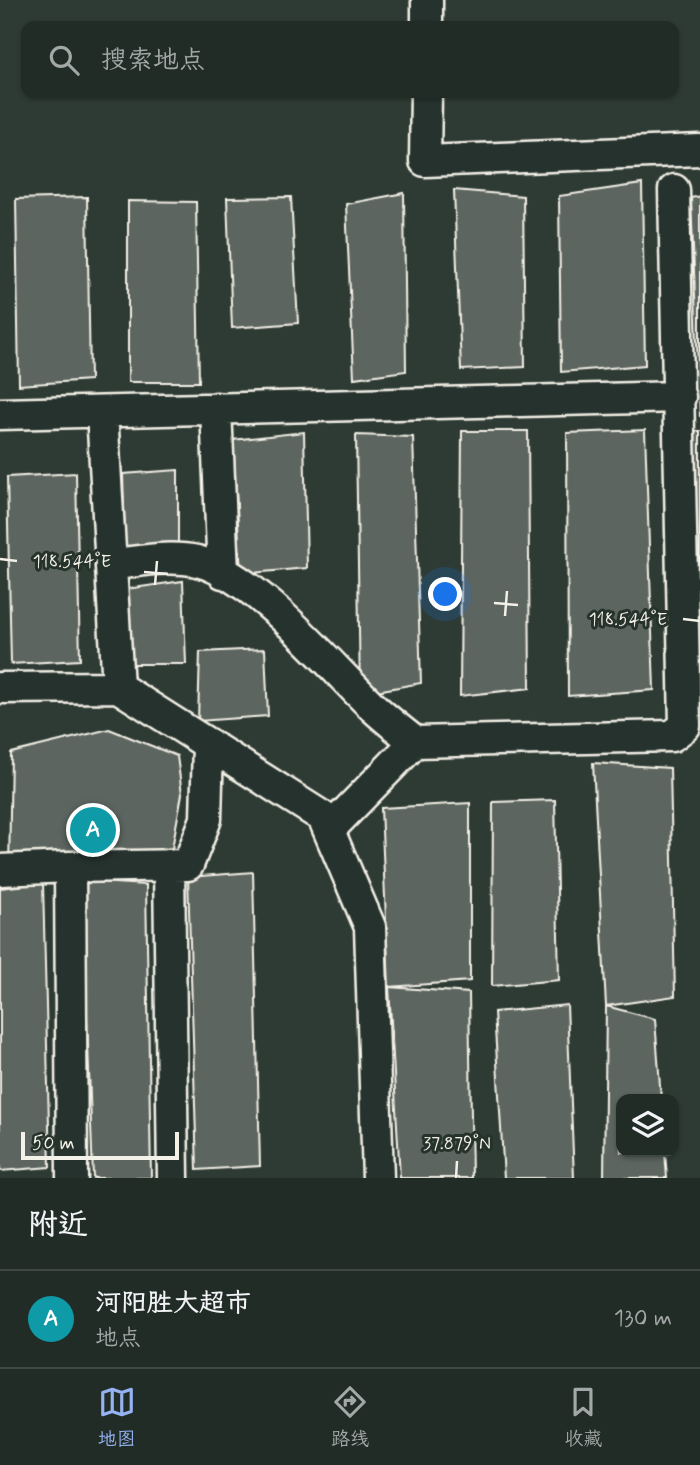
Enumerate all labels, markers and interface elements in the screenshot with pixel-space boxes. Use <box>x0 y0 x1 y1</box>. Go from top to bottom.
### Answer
search box <box>21 21 679 98</box>
icon: search <box>45 41 83 79</box>
text: 搜索地点 <box>101 44 205 78</box>
text: 118.544°E <box>33 550 111 574</box>
your location <box>428 577 462 611</box>
text: 118.544°E <box>589 608 667 632</box>
pin: A <box>70 804 116 856</box>
map controls <box>616 1094 679 1157</box>
button: layers <box>616 1094 679 1157</box>
scale bar <box>21 1129 178 1161</box>
text: 50 m <box>32 1131 75 1156</box>
text: 37.879°N <box>423 1132 491 1156</box>
text: 附近 <box>28 1206 88 1245</box>
text: 河阳胜大超市 <box>95 1287 251 1321</box>
text: A <box>43 1304 59 1334</box>
text: 130 m <box>614 1304 672 1334</box>
text: 地点 <box>95 1324 141 1354</box>
tab: 地图 <box>98 1383 136 1452</box>
tab: 路线 <box>331 1383 369 1452</box>
tab: 收藏 <box>564 1383 602 1452</box>

